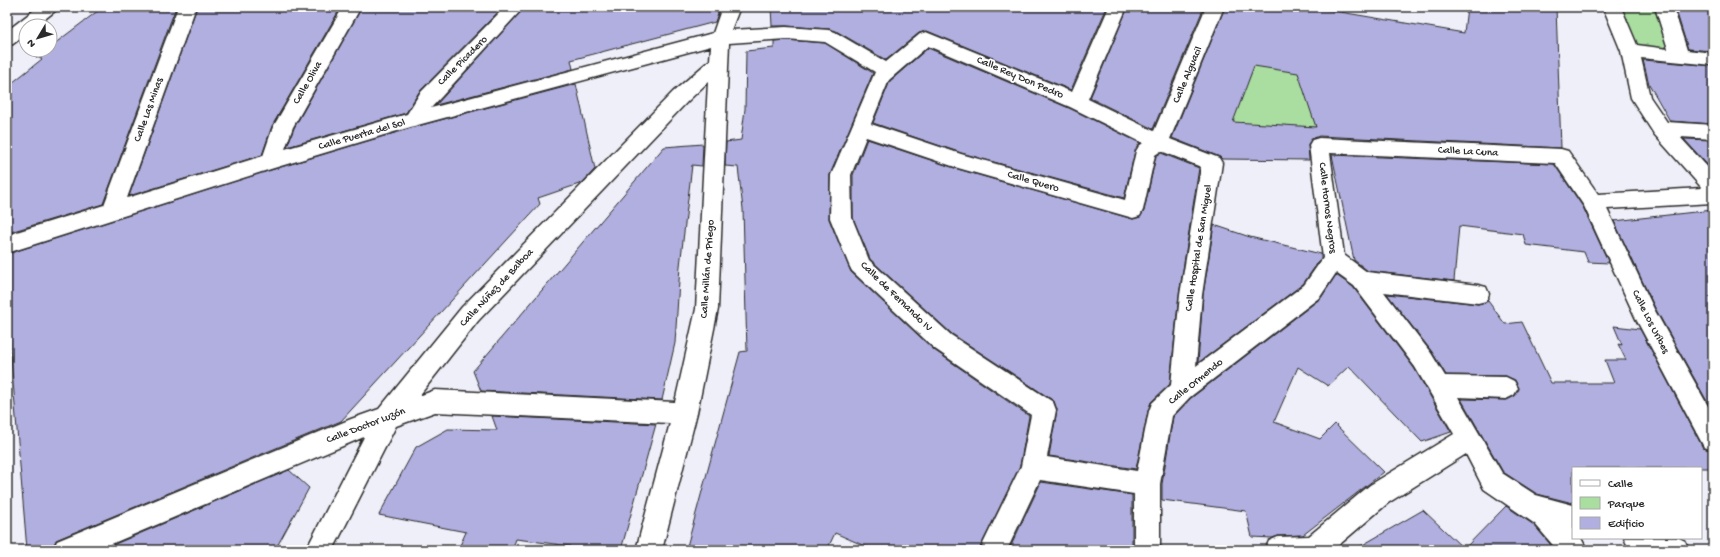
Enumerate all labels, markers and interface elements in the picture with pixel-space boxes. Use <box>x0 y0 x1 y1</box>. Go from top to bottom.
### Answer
north arrow <box>18 18 58 58</box>
street label: Calle Picadero <box>436 33 491 88</box>
text: N <box>25 36 39 49</box>
street label: Calle Alguacil <box>1171 44 1206 105</box>
street label: Calle Rey Don Pedro <box>975 54 1065 102</box>
street label: Calle Oliva <box>291 59 326 107</box>
street label: Calle Las Minas <box>132 75 166 144</box>
street label: Calle Puerta del Sol <box>317 117 407 153</box>
street label: Calle La Cuna <box>1438 144 1499 160</box>
street label: Calle Hornos Negros <box>1315 162 1339 255</box>
street label: Calle Quero <box>1006 169 1060 195</box>
street label: Calle Hospital de San Miguel <box>1183 183 1215 312</box>
street label: Calle Millán de Priego <box>699 219 717 319</box>
street label: Calle Núñez de Balboa <box>458 246 537 330</box>
street label: Calle de Fernando IV <box>858 260 934 334</box>
street label: Calle Los Uribes <box>1629 288 1672 357</box>
street label: Calle Ormendo <box>1166 356 1226 408</box>
street label: Calle Doctor Luzón <box>325 405 408 447</box>
legend <box>1572 467 1702 539</box>
text: Calle <box>1608 478 1633 492</box>
text: Parque <box>1607 498 1645 512</box>
text: Edificio <box>1608 518 1644 532</box>

